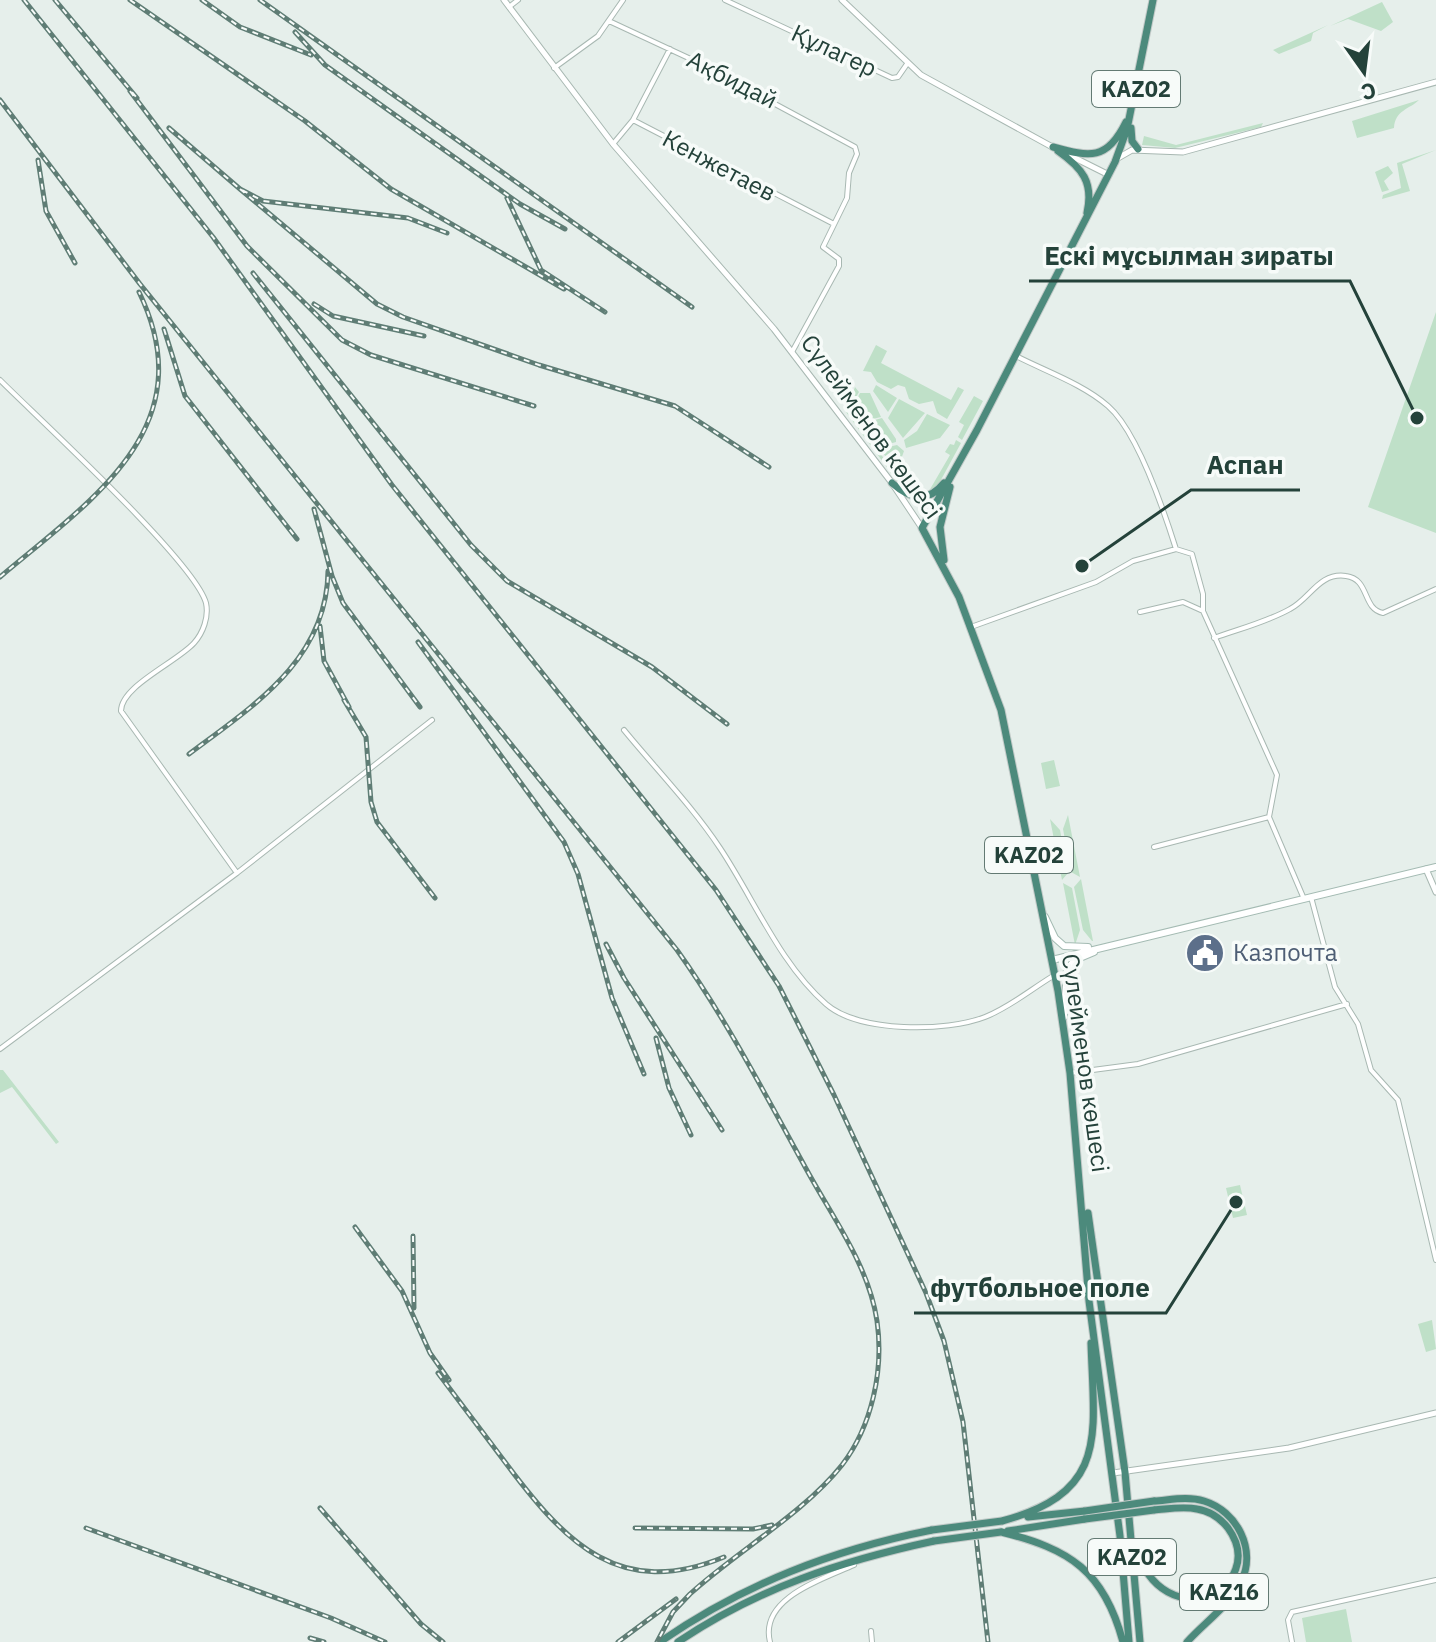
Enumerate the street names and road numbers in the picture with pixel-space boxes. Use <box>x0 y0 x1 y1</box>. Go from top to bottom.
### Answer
street label: Құлагер <box>787 16 882 84</box>
street label: Ақбидай <box>682 43 783 116</box>
road number: KАZ02 <box>1092 71 1180 107</box>
street label: Кенжетаев <box>657 122 782 208</box>
street label: Сүлейменов көшесі <box>794 328 949 525</box>
road number: KАZ02 <box>985 837 1073 873</box>
street label: Сүлейменов көшесі <box>1055 952 1117 1174</box>
road number: KАZ02 <box>1088 1539 1176 1575</box>
road number: KAZ16 <box>1180 1574 1268 1610</box>

